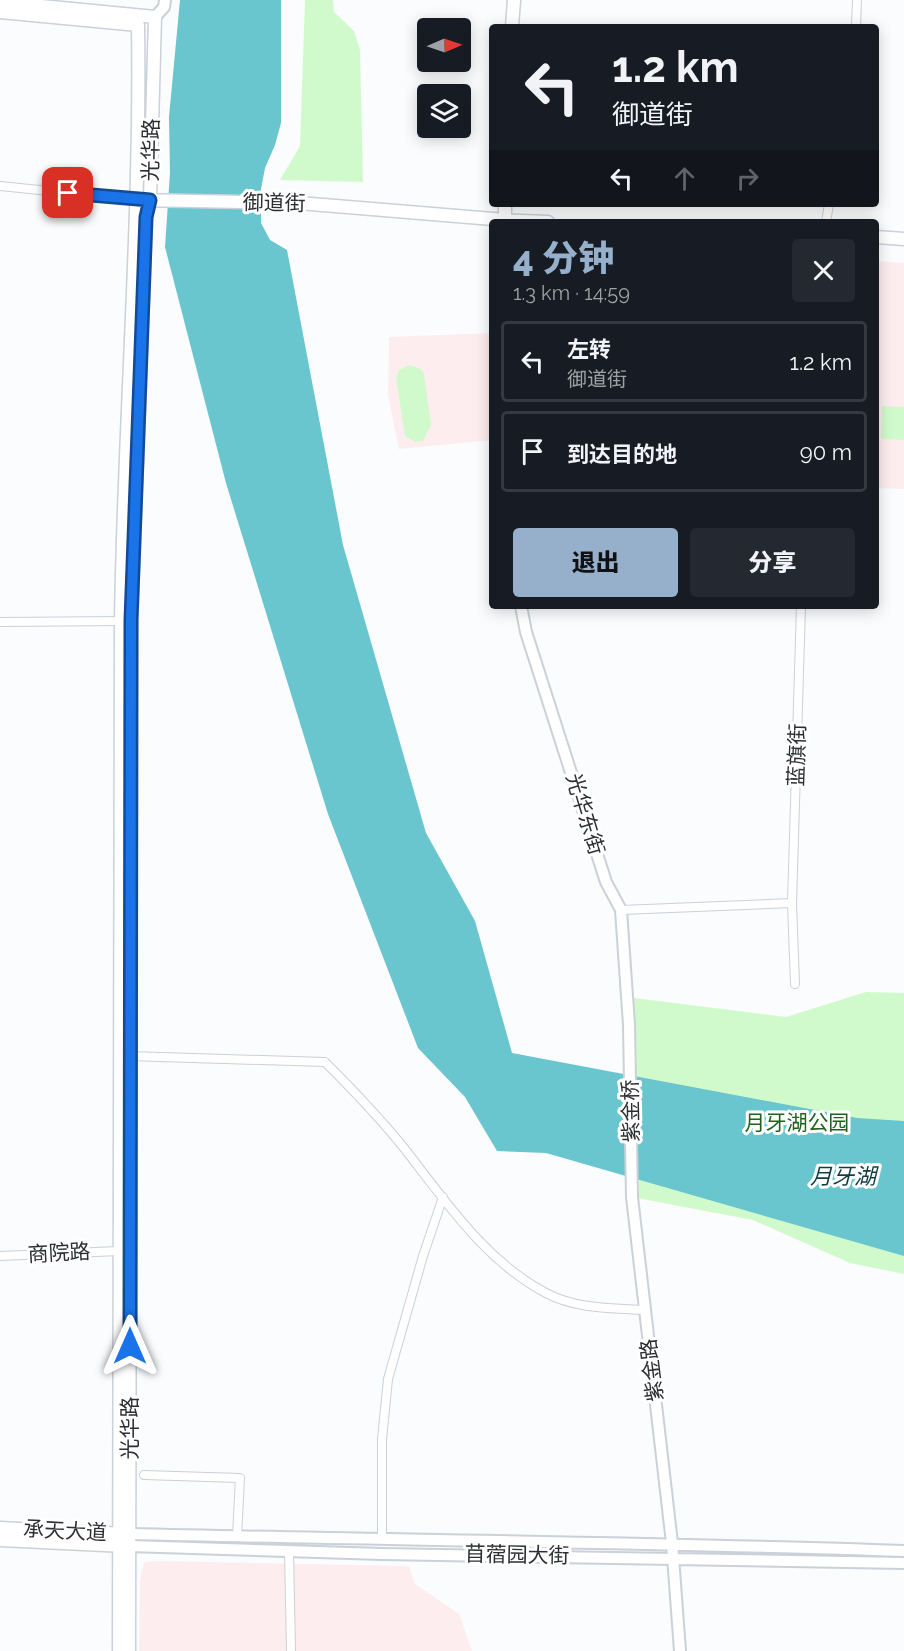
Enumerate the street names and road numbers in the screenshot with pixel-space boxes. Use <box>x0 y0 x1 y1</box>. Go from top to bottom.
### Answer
street label: 光华路 <box>137 118 164 182</box>
street label: 御道街 <box>242 189 306 216</box>
street label: 蓝旗街 <box>783 723 810 787</box>
street label: 光华东街 <box>561 770 610 858</box>
street label: 紫金桥 <box>617 1079 644 1143</box>
street label: 商院路 <box>27 1238 91 1267</box>
street label: 紫金路 <box>635 1337 668 1403</box>
street label: 光华路 <box>117 1397 142 1460</box>
street label: 承天大道 <box>22 1516 108 1545</box>
street label: 苜蓿园大街 <box>464 1541 570 1568</box>

